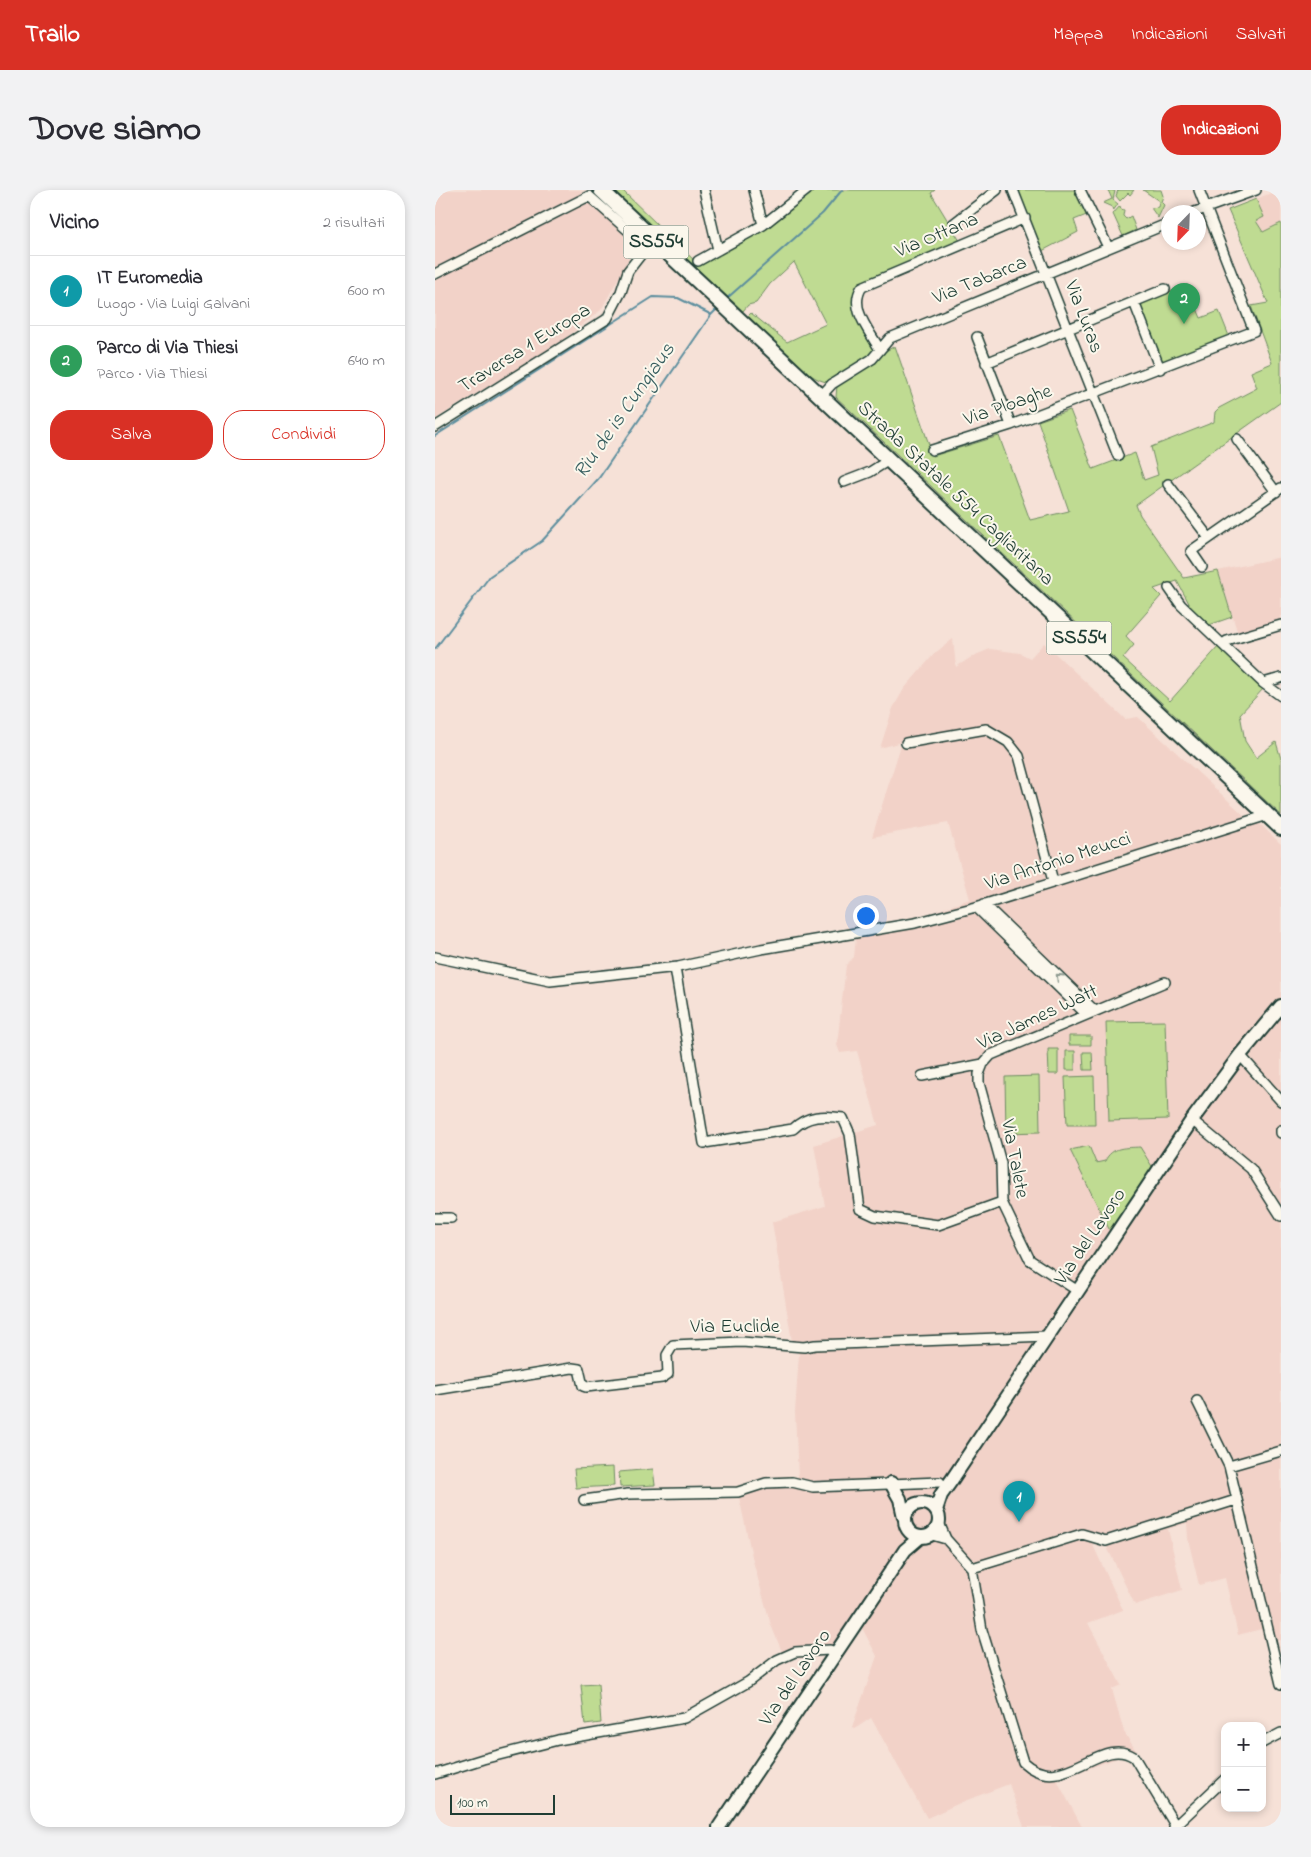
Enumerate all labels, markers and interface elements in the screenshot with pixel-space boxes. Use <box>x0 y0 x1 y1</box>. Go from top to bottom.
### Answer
text: Trailo <box>25 18 80 53</box>
text: Mappa <box>1053 22 1103 48</box>
text: Indicazioni <box>1131 22 1208 48</box>
text: Salvati <box>1236 22 1286 48</box>
text: Dove siamo <box>30 105 201 156</box>
button: Indicazioni <box>1161 105 1281 155</box>
street label: Via Ottana <box>890 205 983 267</box>
north arrow <box>1161 205 1206 250</box>
text: Vicino <box>50 208 99 238</box>
text: 2 risultati <box>323 211 385 235</box>
road number: SS554 <box>623 226 689 258</box>
street label: Via Tabarca <box>928 249 1031 313</box>
text: IT Euromedia <box>97 265 203 292</box>
street label: Via Luras <box>1056 276 1110 358</box>
text: 1 <box>63 279 69 303</box>
text: 600 m <box>348 279 385 303</box>
pin: 2 <box>1168 283 1200 324</box>
text: Luogo · Via Luigi Galvani <box>97 292 250 316</box>
street label: Traversa 1 Europa <box>453 297 597 401</box>
text: Parco di Via Thiesi <box>97 335 238 362</box>
water label: Riu de is Cungiaus <box>567 337 684 486</box>
text: 2 <box>62 349 70 373</box>
text: 640 m <box>348 349 385 373</box>
text: Parco · Via Thiesi <box>97 362 207 386</box>
street label: Via Ploaghe <box>959 377 1056 436</box>
street label: Strada Statale 554 Cagliaritana <box>849 395 1060 594</box>
button: Salva <box>50 410 213 460</box>
button: Condividi <box>223 410 385 460</box>
road number: SS554 <box>1047 622 1111 654</box>
street label: Via Antonio Meucci <box>980 825 1135 900</box>
your location <box>853 903 879 929</box>
one-way arrow <box>1056 974 1065 983</box>
street label: Via James Watt <box>972 977 1103 1059</box>
street label: Via Talete <box>992 1116 1036 1201</box>
street label: Via del Lavoro <box>1047 1183 1134 1292</box>
street label: Via Euclide <box>689 1313 780 1342</box>
pin: 1 <box>1003 1481 1035 1522</box>
street label: Via del Lavoro <box>752 1624 839 1733</box>
map controls <box>1221 1722 1266 1812</box>
button: + <box>1221 1722 1266 1767</box>
button: − <box>1221 1767 1266 1812</box>
scale bar <box>450 1792 555 1815</box>
text: 100 m <box>457 1793 488 1814</box>

